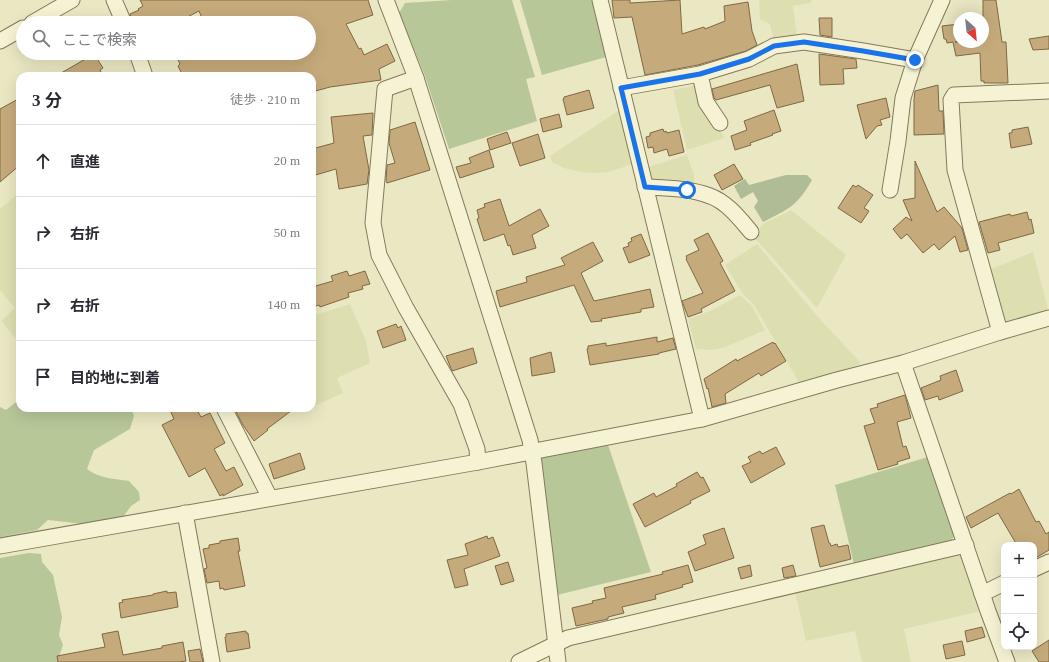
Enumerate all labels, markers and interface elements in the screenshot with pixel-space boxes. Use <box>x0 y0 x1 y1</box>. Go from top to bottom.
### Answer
north arrow <box>953 12 989 48</box>
search box <box>16 16 316 60</box>
icon: search <box>30 27 52 49</box>
text: ここで検索 <box>62 32 137 48</box>
route end <box>906 51 924 69</box>
text: 3 分 <box>32 91 62 110</box>
text: 徒歩 · 210 m <box>230 92 300 107</box>
icon: ahead <box>32 150 54 172</box>
text: 20 m <box>274 153 300 168</box>
text: 直進 <box>70 154 100 170</box>
route start <box>678 181 696 199</box>
icon: right <box>32 222 54 244</box>
text: 50 m <box>274 225 300 240</box>
text: 右折 <box>70 226 100 242</box>
icon: right <box>32 294 54 316</box>
text: 140 m <box>267 297 300 312</box>
text: 右折 <box>70 298 100 314</box>
icon: arrive <box>32 366 54 388</box>
text: 目的地に到着 <box>70 370 160 386</box>
map controls <box>1001 542 1037 650</box>
button: + <box>1001 542 1037 578</box>
button: − <box>1001 578 1037 614</box>
button: locate <box>1001 614 1037 650</box>

